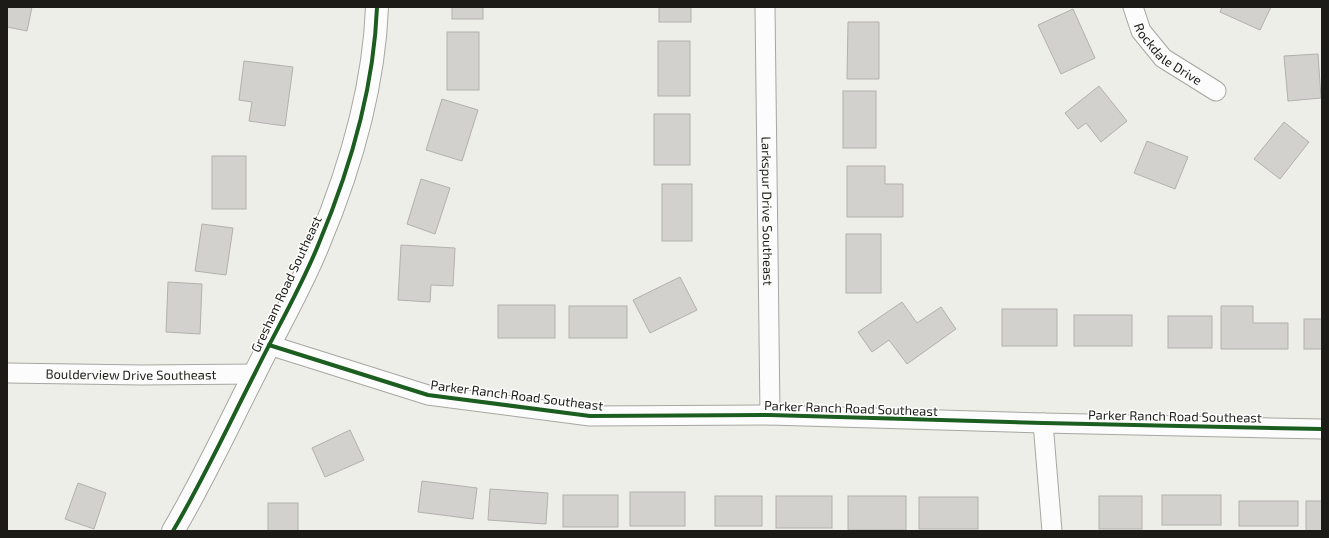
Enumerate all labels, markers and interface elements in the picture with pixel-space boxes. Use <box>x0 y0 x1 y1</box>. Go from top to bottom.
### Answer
street label: Rockdale Drive <box>1131 21 1205 88</box>
street label: Larkspur Drive Southeast <box>759 136 776 286</box>
street label: Gresham Road Southeast <box>247 213 325 355</box>
street label: Boulderview Drive Southeast <box>45 366 217 383</box>
street label: Parker Ranch Road Southeast <box>430 376 604 414</box>
street label: Parker Ranch Road Southeast <box>764 397 938 419</box>
street label: Parker Ranch Road Southeast <box>1088 406 1262 426</box>

